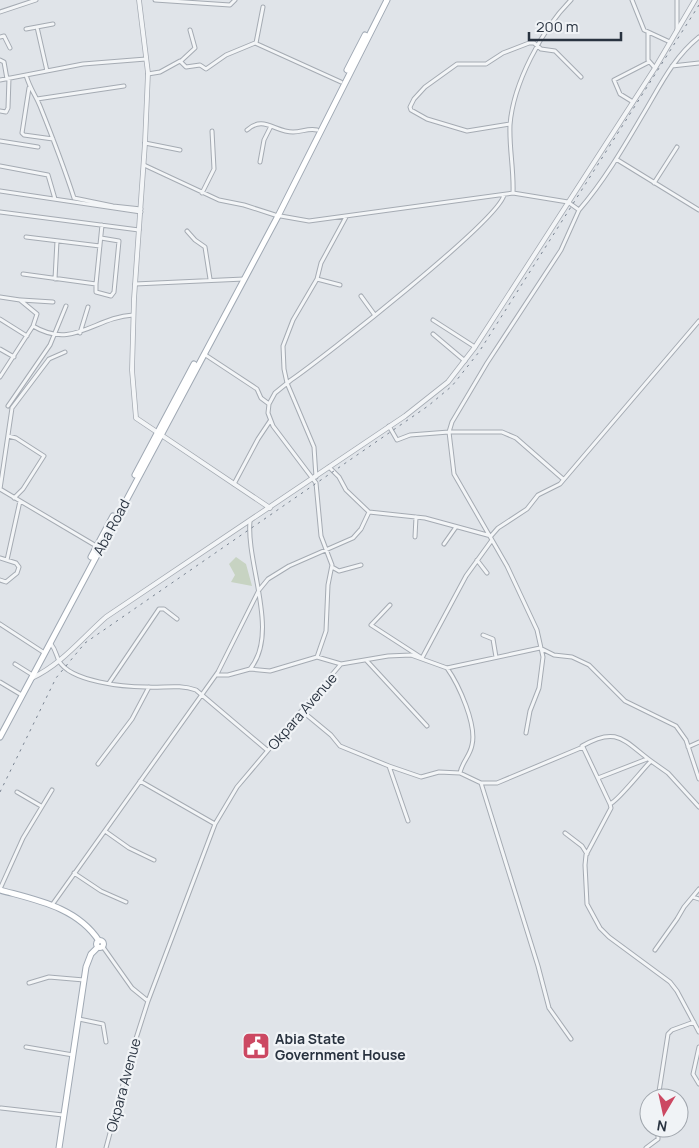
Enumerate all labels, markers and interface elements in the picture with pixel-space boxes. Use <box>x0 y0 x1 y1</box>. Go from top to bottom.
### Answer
scale bar <box>529 10 622 42</box>
text: 200 m <box>536 16 579 37</box>
street label: Aba Road <box>88 496 134 558</box>
street label: Okpara Avenue <box>263 668 341 754</box>
place label: Abia State Government House <box>275 1029 406 1064</box>
public building icon: Abia State Government House <box>241 1031 271 1061</box>
street label: Okpara Avenue <box>101 1036 145 1134</box>
north arrow <box>639 1088 689 1138</box>
text: N <box>655 1116 668 1137</box>

